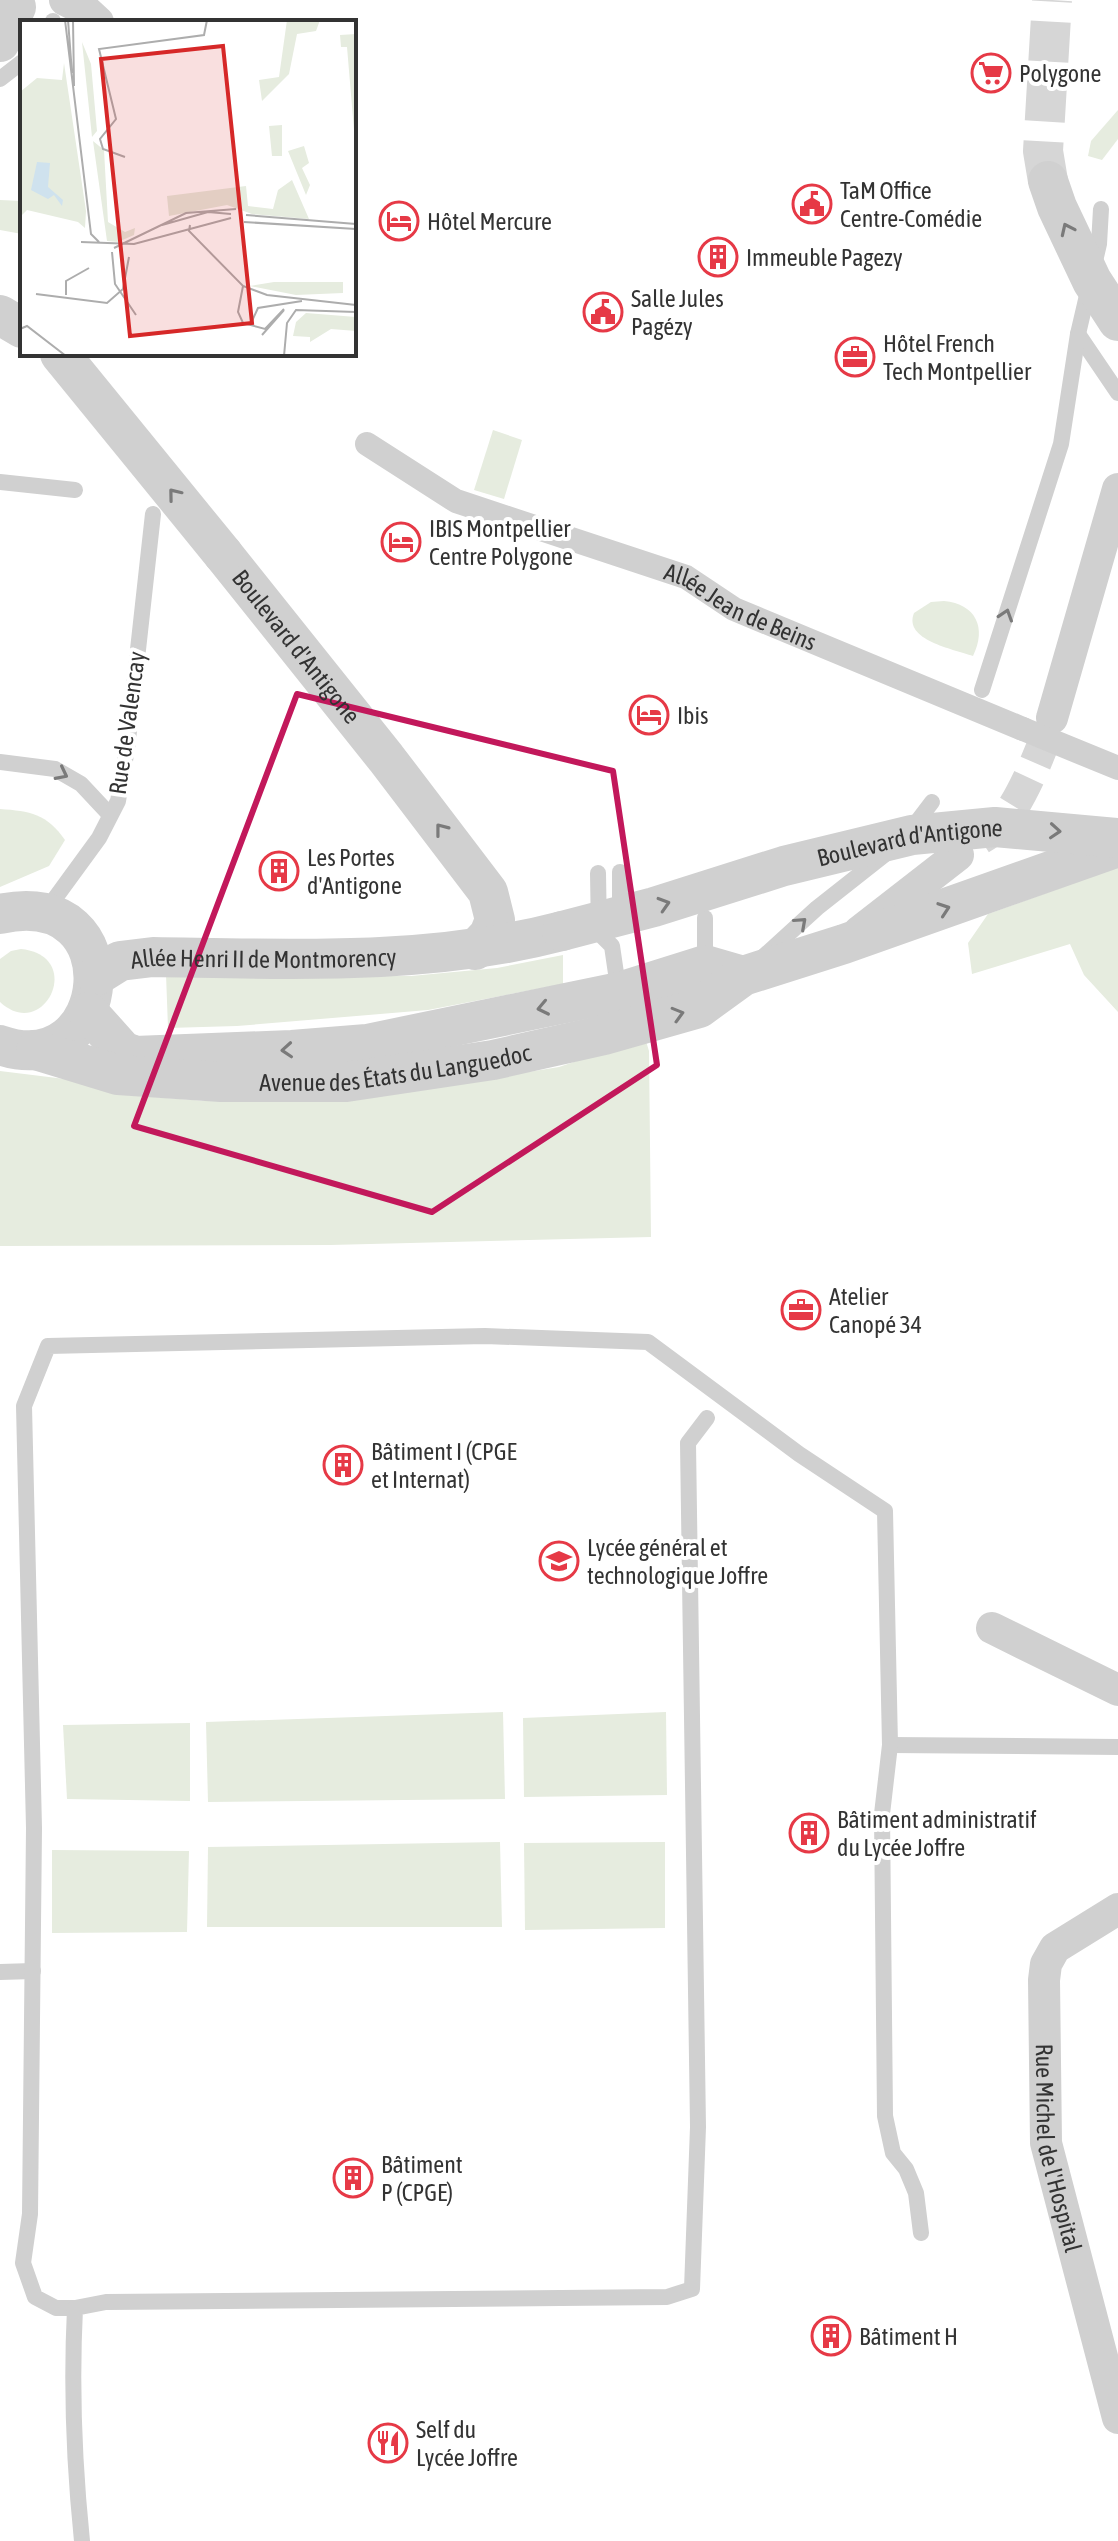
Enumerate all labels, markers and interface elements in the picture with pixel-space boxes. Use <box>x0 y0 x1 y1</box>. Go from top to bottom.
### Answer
inset map <box>20 20 356 356</box>
supermarket icon: Polygone <box>970 52 1012 94</box>
place label: Polygone <box>1019 60 1101 87</box>
place label: TaM Office Centre-Comédie <box>840 177 982 232</box>
public building icon: TaM Office Centre-Comédie <box>791 183 833 225</box>
hotel icon: Hôtel Mercure <box>378 200 420 242</box>
place label: Hôtel Mercure <box>427 208 552 235</box>
one-way arrow <box>1061 222 1077 237</box>
building icon: Immeuble Pagezy <box>697 236 739 278</box>
place label: Immeuble Pagezy <box>746 244 903 271</box>
place label: Salle Jules Pagézy <box>631 285 724 340</box>
public building icon: Salle Jules Pagézy <box>582 291 624 333</box>
place label: Hôtel French Tech Montpellier <box>883 330 1032 385</box>
office icon: Hôtel French Tech Montpellier <box>834 336 876 378</box>
one-way arrow <box>169 489 184 503</box>
place label: IBIS Montpellier Centre Polygone <box>429 515 573 570</box>
hotel icon: IBIS Montpellier Centre Polygone <box>380 521 422 563</box>
street label: Allée Jean de Beins <box>661 557 821 655</box>
street label: Boulevard d'Antigone <box>227 564 366 728</box>
one-way arrow <box>997 609 1013 623</box>
street label: Rue de Valencay <box>104 650 150 796</box>
hotel icon: Ibis <box>628 694 670 736</box>
place label: Ibis <box>677 702 709 729</box>
one-way arrow <box>54 764 68 780</box>
street label: Boulevard d'Antigone <box>814 813 1004 871</box>
one-way arrow <box>1048 822 1061 839</box>
one-way arrow <box>437 823 451 838</box>
place label: Les Portes d'Antigone <box>307 844 402 899</box>
building icon: Les Portes d'Antigone <box>258 850 300 892</box>
one-way arrow <box>657 897 671 913</box>
one-way arrow <box>936 903 950 919</box>
one-way arrow <box>791 919 806 933</box>
street label: Allée Henri II de Montmorency <box>129 943 397 973</box>
one-way arrow <box>536 998 549 1015</box>
one-way arrow <box>670 1007 684 1023</box>
street label: Avenue des États du Languedoc <box>259 1038 533 1096</box>
one-way arrow <box>280 1041 293 1058</box>
place label: Atelier Canopé 34 <box>829 1283 922 1338</box>
office icon: Atelier Canopé 34 <box>780 1289 822 1331</box>
place label: Bâtiment I (CPGE et Internat) <box>371 1438 517 1493</box>
building icon: Bâtiment I (CPGE et Internat) <box>322 1444 364 1486</box>
place label: Lycée général et technologique Joffre <box>587 1534 768 1589</box>
school or university icon: Lycée général et technologique Joffre <box>538 1540 580 1582</box>
place label: Bâtiment administratif du Lycée Joffre <box>837 1806 1037 1861</box>
building icon: Bâtiment administratif du Lycée Joffre <box>788 1812 830 1854</box>
street label: Rue Michel de l'Hospital <box>1031 2043 1088 2256</box>
place label: Bâtiment P (CPGE) <box>381 2151 463 2206</box>
building icon: Bâtiment P (CPGE) <box>332 2157 374 2199</box>
building icon: Bâtiment H <box>810 2315 852 2357</box>
place label: Bâtiment H <box>859 2323 958 2350</box>
place label: Self du Lycée Joffre <box>416 2416 518 2471</box>
restaurant icon: Self du Lycée Joffre <box>367 2422 409 2464</box>

